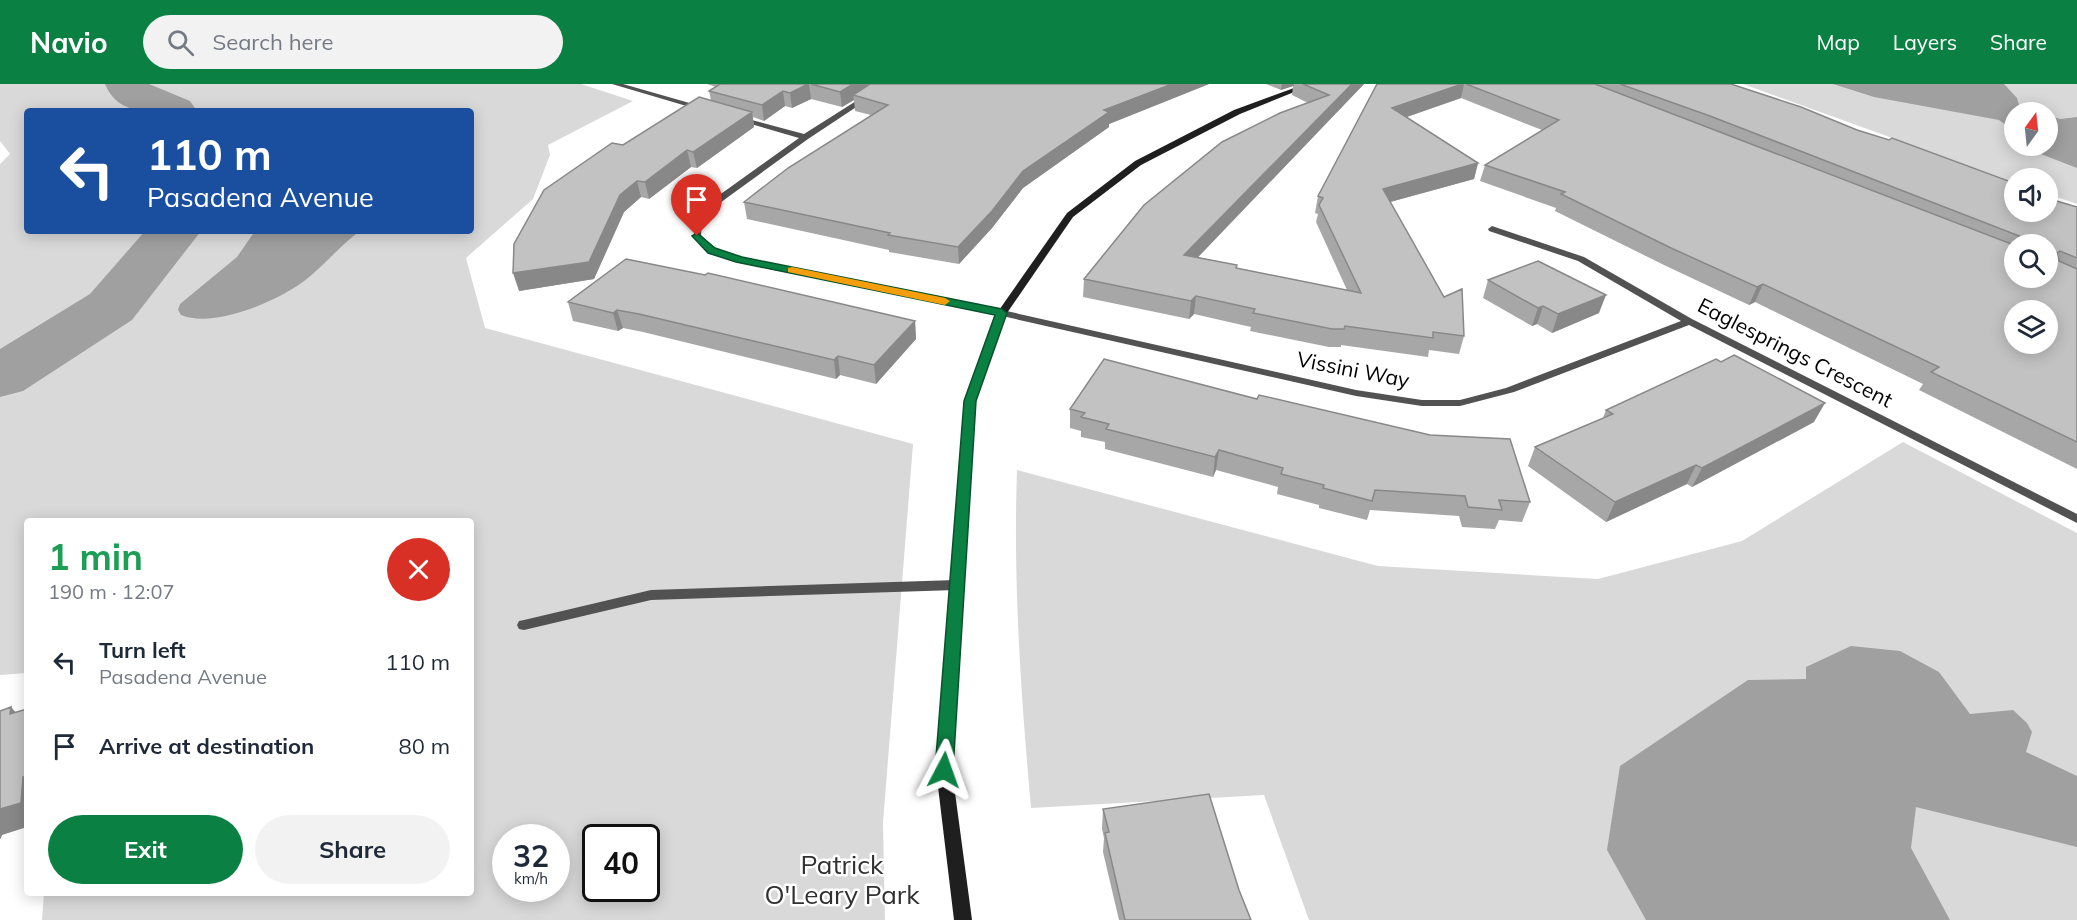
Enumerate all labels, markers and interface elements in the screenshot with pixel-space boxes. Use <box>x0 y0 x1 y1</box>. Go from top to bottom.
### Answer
search box <box>143 15 563 69</box>
text: Navio <box>30 25 107 60</box>
icon: search <box>164 26 197 59</box>
text: Search here <box>212 28 333 56</box>
text: Map <box>1817 29 1860 55</box>
text: Layers <box>1893 29 1957 55</box>
text: Share <box>1990 29 2047 55</box>
north arrow <box>2004 102 2058 156</box>
map controls <box>2004 102 2058 354</box>
text: 110 m <box>147 128 272 181</box>
icon: left <box>48 132 126 210</box>
button: sound <box>2004 168 2058 222</box>
pin <box>671 174 722 236</box>
text: Pasadena Avenue <box>147 180 374 214</box>
icon: arrive <box>680 183 713 216</box>
button: search <box>2004 234 2058 288</box>
street label: Eaglesprings Crescent <box>1694 292 1897 413</box>
button: layers <box>2004 300 2058 354</box>
street label: Vissini Way <box>1295 345 1412 393</box>
text: 1 min <box>48 534 143 579</box>
button: close <box>387 538 450 601</box>
text: 190 m · 12:07 <box>48 579 174 604</box>
text: Turn left <box>99 636 186 664</box>
icon: left <box>48 646 81 679</box>
text: 110 m <box>385 648 450 676</box>
text: Pasadena Avenue <box>99 664 267 689</box>
icon: arrive <box>48 730 81 763</box>
text: Arrive at destination <box>99 732 314 760</box>
text: 80 m <box>399 732 450 760</box>
position arrow <box>912 738 976 802</box>
button: Exit <box>48 815 243 884</box>
button: Share <box>255 815 450 884</box>
speed limit sign: 40 <box>582 824 660 902</box>
text: 32 <box>513 837 549 875</box>
park label: Patrick O'Leary Park <box>764 848 920 911</box>
text: km/h <box>514 869 548 888</box>

